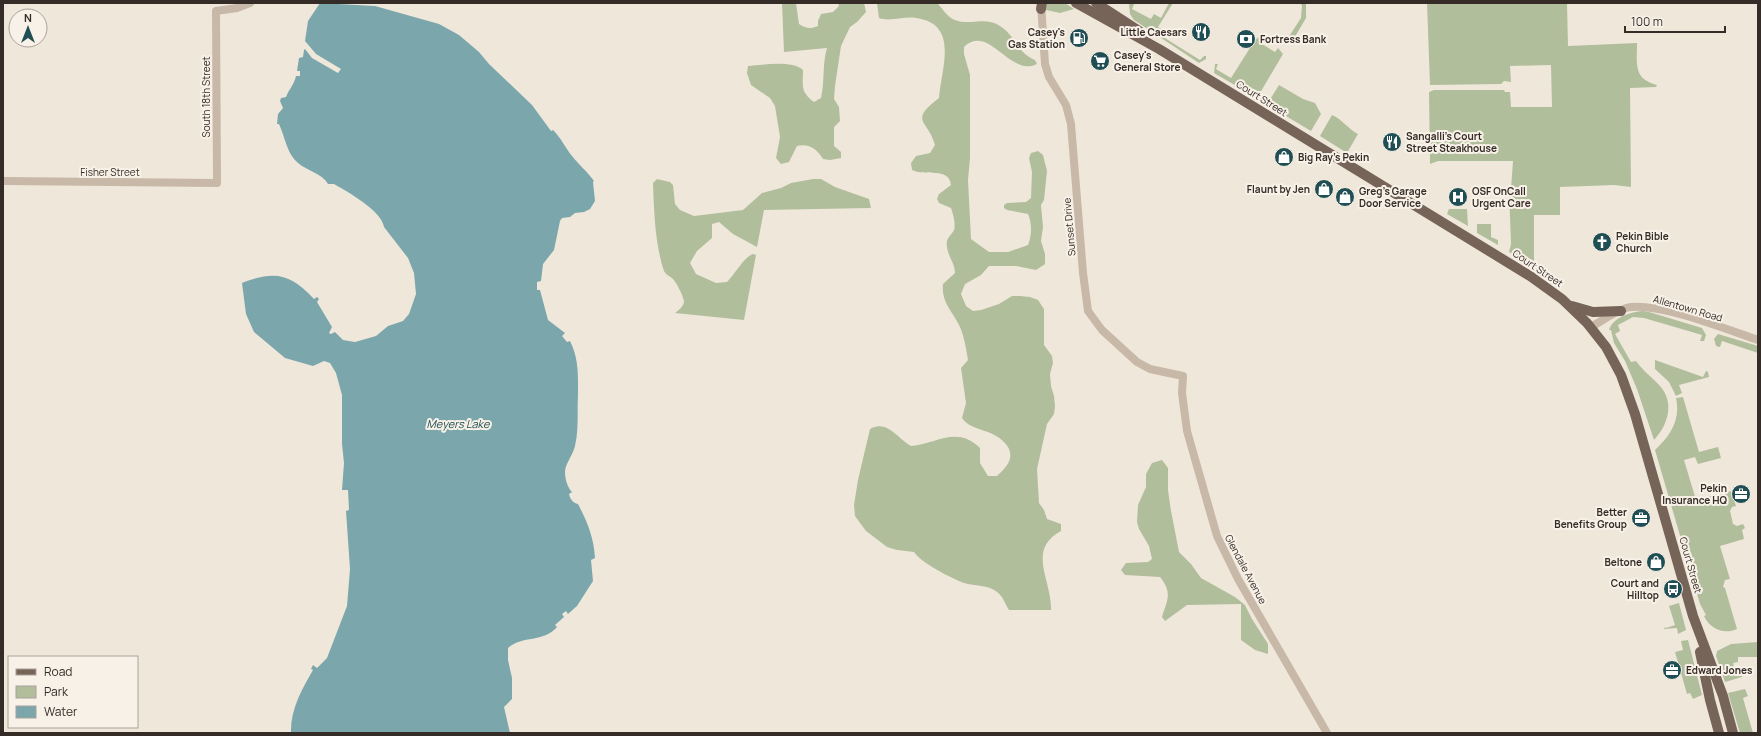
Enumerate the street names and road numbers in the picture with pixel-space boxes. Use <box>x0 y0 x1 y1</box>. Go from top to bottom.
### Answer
street label: South 18th Street <box>199 57 213 138</box>
street label: Court Street <box>1234 77 1290 119</box>
street label: Fisher Street <box>80 165 140 179</box>
street label: Sunset Drive <box>1059 197 1079 257</box>
street label: Court Street <box>1510 246 1566 290</box>
street label: Allentown Road <box>1652 291 1724 325</box>
street label: Glendale Avenue <box>1222 532 1270 606</box>
street label: Court Street <box>1676 535 1706 595</box>

